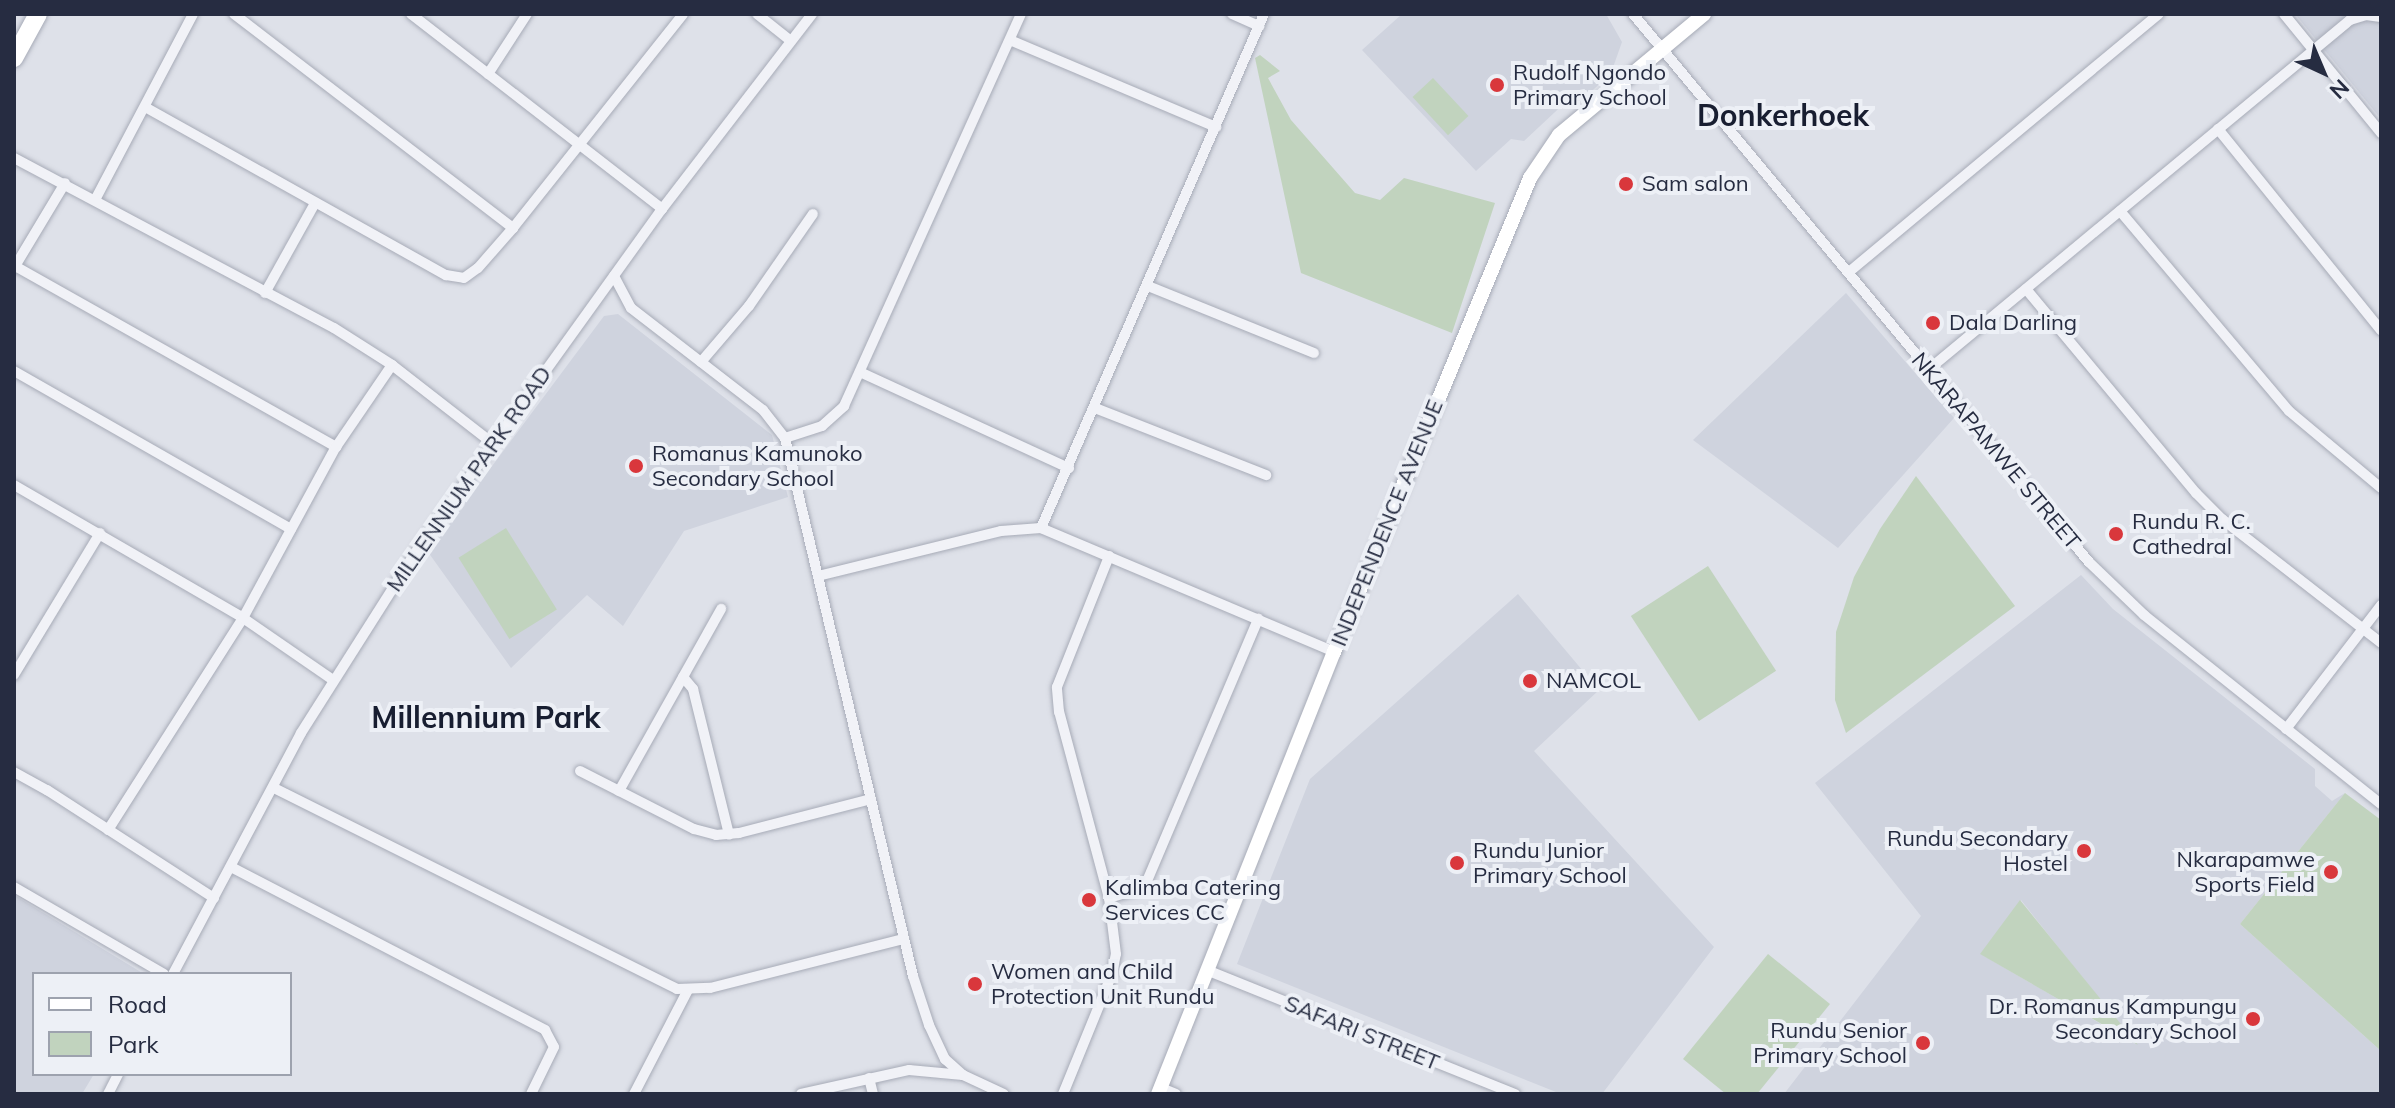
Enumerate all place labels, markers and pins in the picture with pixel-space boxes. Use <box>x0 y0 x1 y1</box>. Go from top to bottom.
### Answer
place label: Rudolf Ngondo Primary School <box>1513 59 1667 110</box>
marker: Rudolf Ngondo Primary School <box>1488 76 1506 94</box>
place label: Sam salon <box>1642 171 1749 197</box>
marker: Sam salon <box>1617 175 1635 193</box>
place label: Dala Darling <box>1949 310 2077 336</box>
marker: Dala Darling <box>1924 314 1942 332</box>
place label: Romanus Kamunoko Secondary School <box>652 440 863 492</box>
marker: Romanus Kamunoko Secondary School <box>627 457 645 475</box>
place label: Rundu R. C. Cathedral <box>2132 508 2251 560</box>
marker: Rundu R. C. Cathedral <box>2107 525 2125 543</box>
place label: NAMCOL <box>1546 668 1641 694</box>
marker: NAMCOL <box>1521 672 1539 690</box>
place label: Rundu Secondary Hostel <box>1887 825 2068 876</box>
place label: Rundu Junior Primary School <box>1473 837 1627 888</box>
marker: Rundu Secondary Hostel <box>2075 842 2093 860</box>
place label: Nkarapamwe Sports Field <box>2177 846 2315 898</box>
marker: Rundu Junior Primary School <box>1448 854 1466 872</box>
marker: Nkarapamwe Sports Field <box>2322 863 2340 881</box>
place label: Kalimba Catering Services CC <box>1105 874 1281 926</box>
marker: Kalimba Catering Services CC <box>1080 891 1098 909</box>
place label: Women and Child Protection Unit Rundu <box>991 958 1214 1010</box>
marker: Women and Child Protection Unit Rundu <box>966 975 984 993</box>
place label: Dr. Romanus Kampungu Secondary School <box>1989 993 2237 1044</box>
marker: Dr. Romanus Kampungu Secondary School <box>2244 1010 2262 1028</box>
place label: Rundu Senior Primary School <box>1753 1017 1907 1068</box>
marker: Rundu Senior Primary School <box>1914 1034 1932 1052</box>

